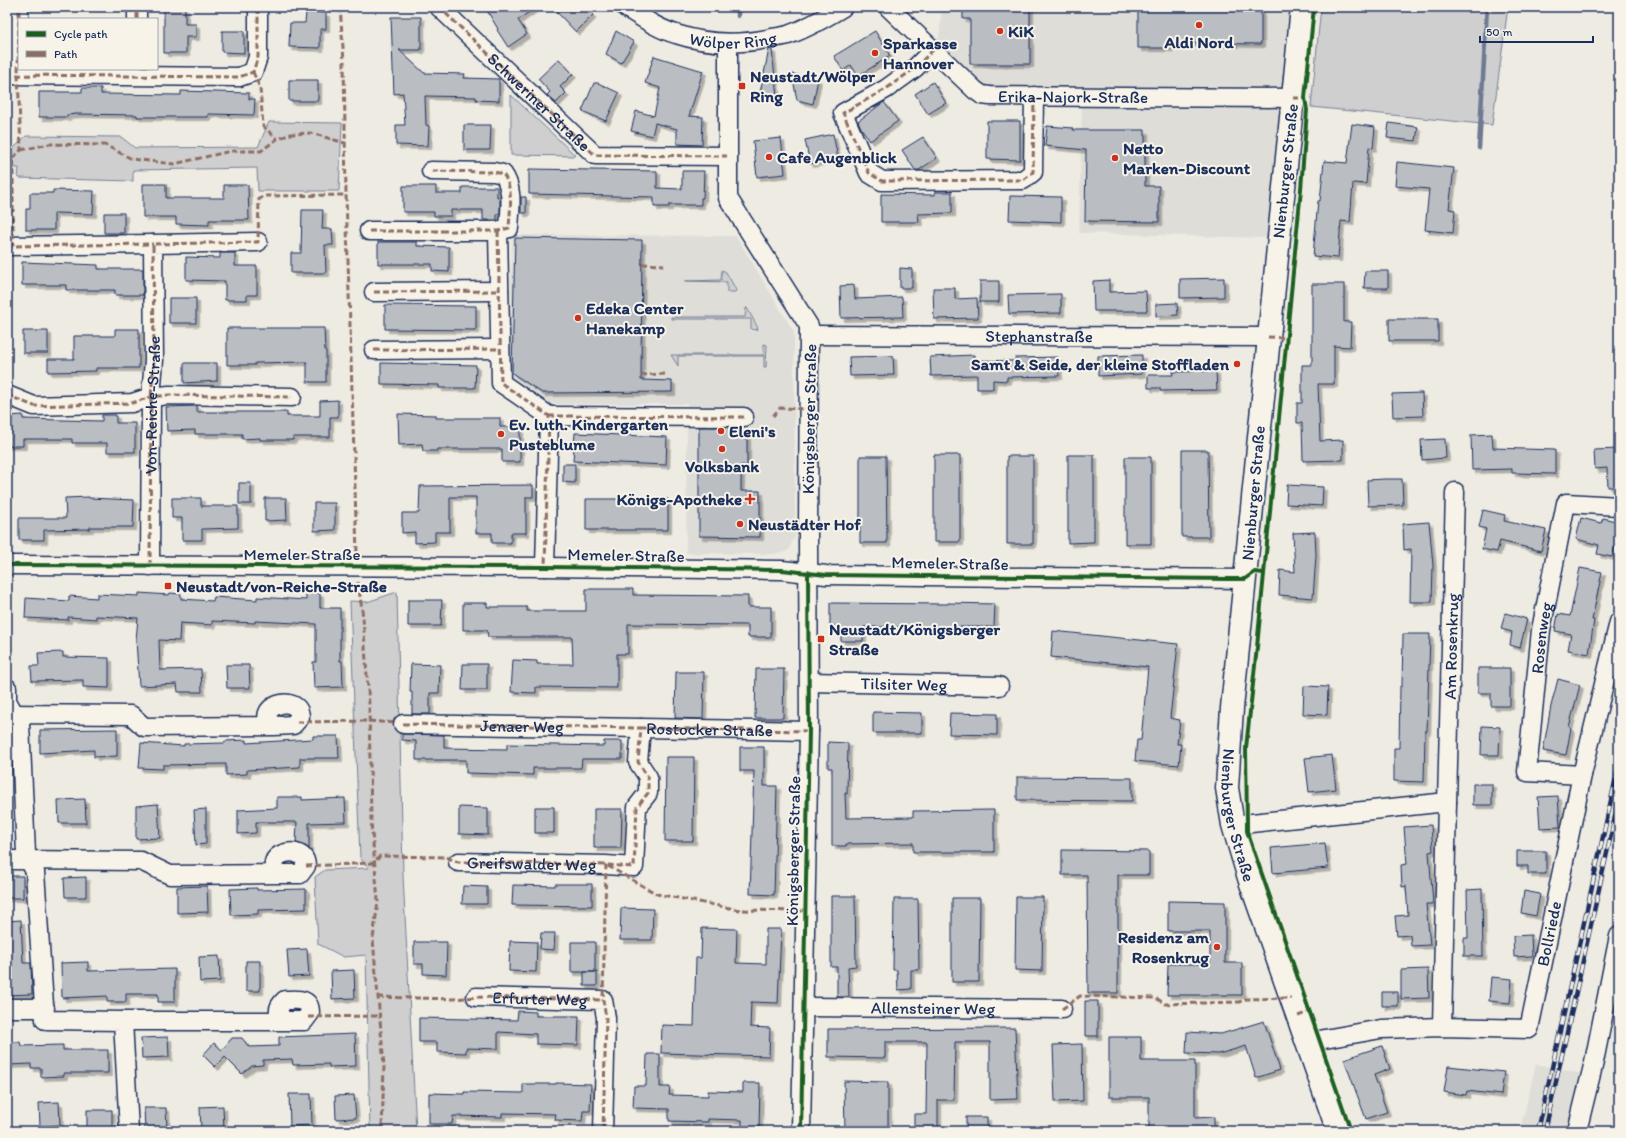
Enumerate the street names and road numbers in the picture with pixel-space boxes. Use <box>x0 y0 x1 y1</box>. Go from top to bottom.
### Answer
street label: Wölper Ring <box>688 27 779 53</box>
street label: Schweriner Straße <box>483 48 595 156</box>
street label: Erika-Najork-Straße <box>998 86 1148 107</box>
street label: Nienburger Straße <box>1268 103 1302 239</box>
street label: Stephanstraße <box>985 326 1093 346</box>
street label: Von-Reiche-Straße <box>141 336 164 474</box>
street label: Königsberger Straße <box>798 344 820 494</box>
street label: Nienburger Straße <box>1237 425 1269 561</box>
street label: Memeler Straße <box>243 544 361 564</box>
street label: Memeler Straße <box>567 544 685 566</box>
street label: Memeler Straße <box>891 552 1009 574</box>
street label: Am Rosenkrug <box>1440 592 1462 700</box>
street label: Rosenweg <box>1527 600 1556 675</box>
street label: Tilsiter Weg <box>860 673 948 695</box>
street label: Jenaer Weg <box>480 715 564 737</box>
street label: Rostocker Straße <box>646 718 773 740</box>
street label: Nienburger Straße <box>1217 748 1260 884</box>
street label: Königsberger Straße <box>782 776 804 926</box>
street label: Greifswalder Weg <box>467 852 597 875</box>
street label: Bollriede <box>1532 899 1565 968</box>
street label: Erfurter Weg <box>492 987 588 1010</box>
street label: Allensteiner Weg <box>871 998 996 1018</box>

